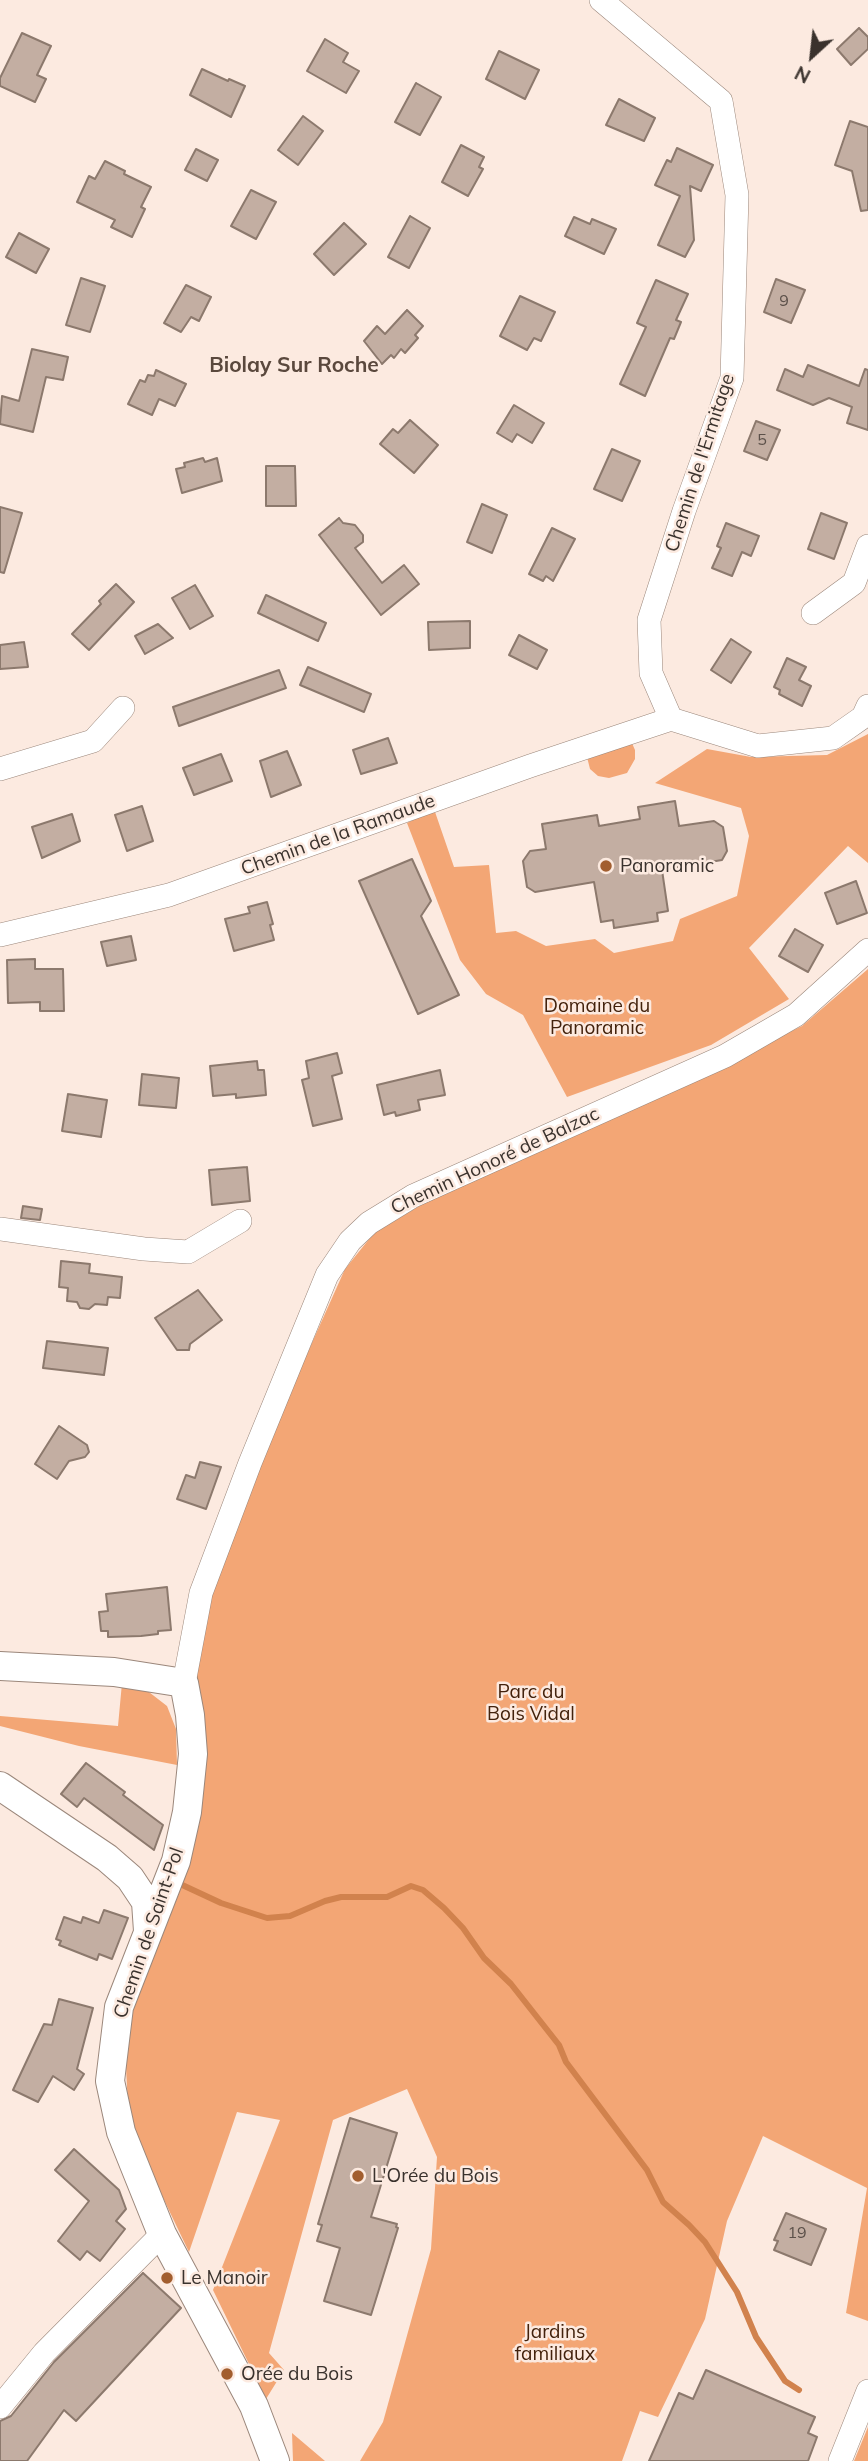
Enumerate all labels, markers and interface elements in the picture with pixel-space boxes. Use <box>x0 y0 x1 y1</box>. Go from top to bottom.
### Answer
north arrow <box>777 21 847 91</box>
text: N <box>791 61 814 89</box>
house number: 9 <box>779 291 789 311</box>
district label: Biolay Sur Roche <box>209 353 379 379</box>
street label: Chemin de l'Ermitage <box>660 371 740 555</box>
house number: 5 <box>757 430 767 450</box>
street label: Chemin de la Ramaude <box>238 789 438 881</box>
place label: Panoramic <box>620 855 714 877</box>
marker: Panoramic <box>598 858 614 874</box>
park label: Domaine du Panoramic <box>544 995 650 1039</box>
street label: Chemin Honoré de Balzac <box>387 1103 603 1219</box>
park label: Parc du Bois Vidal <box>487 1681 575 1725</box>
street label: Chemin de Saint-Pol <box>109 1845 189 2021</box>
place label: L'Orée du Bois <box>372 2165 499 2187</box>
marker: L'Orée du Bois <box>350 2168 366 2184</box>
house number: 19 <box>787 2223 807 2243</box>
place label: Le Manoir <box>181 2267 268 2289</box>
marker: Le Manoir <box>159 2270 175 2286</box>
park label: Jardins familiaux <box>515 2321 595 2365</box>
place label: Orée du Bois <box>241 2363 353 2385</box>
marker: Orée du Bois <box>219 2366 235 2382</box>

